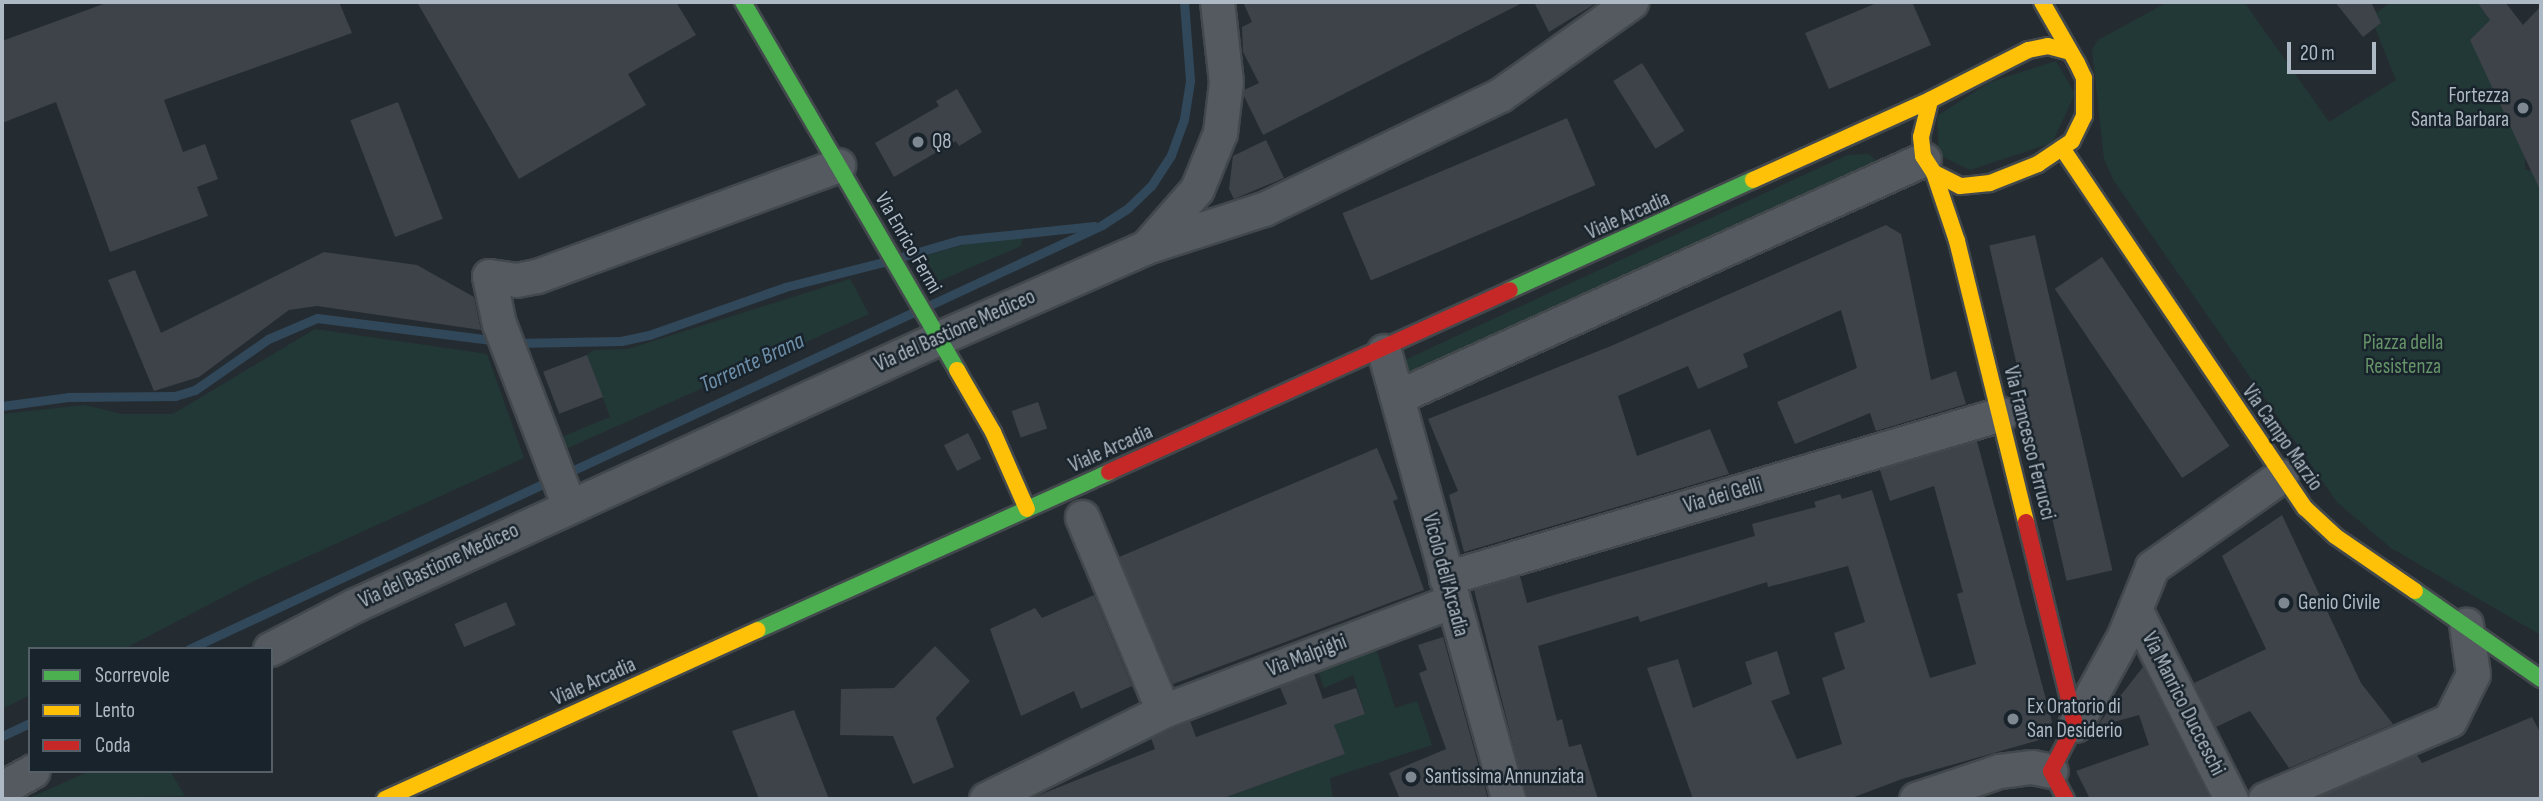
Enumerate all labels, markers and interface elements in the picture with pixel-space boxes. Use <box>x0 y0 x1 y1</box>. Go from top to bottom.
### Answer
scale bar <box>2291 28 2380 72</box>
text: 20 m <box>2300 41 2335 66</box>
place label: Fortezza Santa Barbara <box>2411 83 2509 133</box>
marker: Fortezza Santa Barbara <box>2515 100 2531 116</box>
place label: Q8 <box>932 129 952 155</box>
marker: Q8 <box>910 134 926 150</box>
street label: Viale Arcadia <box>1582 186 1674 246</box>
street label: Via Enrico Fermi <box>869 188 947 298</box>
street label: Via del Bastione Mediceo <box>871 284 1039 378</box>
water label: Torrente Brana <box>695 327 809 399</box>
park label: Piazza della Resistenza <box>2363 330 2443 380</box>
street label: Via Francesco Ferrucci <box>1998 363 2060 523</box>
street label: Via Campo Marzio <box>2236 380 2328 496</box>
street label: Viale Arcadia <box>1065 419 1157 479</box>
street label: Via dei Gelli <box>1681 473 1765 519</box>
street label: Vicolo dell'Arcadia <box>1416 511 1474 639</box>
street label: Via del Bastione Mediceo <box>355 518 523 614</box>
place label: Genio Civile <box>2298 590 2380 616</box>
marker: Genio Civile <box>2276 595 2292 611</box>
street label: Via Manrico Ducceschi <box>2136 628 2230 780</box>
street label: Via Malpighi <box>1264 629 1350 683</box>
legend <box>28 647 273 773</box>
street label: Viale Arcadia <box>548 652 640 712</box>
text: Scorrevole <box>95 663 170 688</box>
place label: Ex Oratorio di San Desiderio <box>2027 694 2122 744</box>
text: Lento <box>95 698 135 723</box>
marker: Ex Oratorio di San Desiderio <box>2005 711 2021 727</box>
text: Coda <box>95 733 131 758</box>
place label: Santissima Annunziata <box>1425 764 1584 790</box>
marker: Santissima Annunziata <box>1403 769 1419 785</box>

